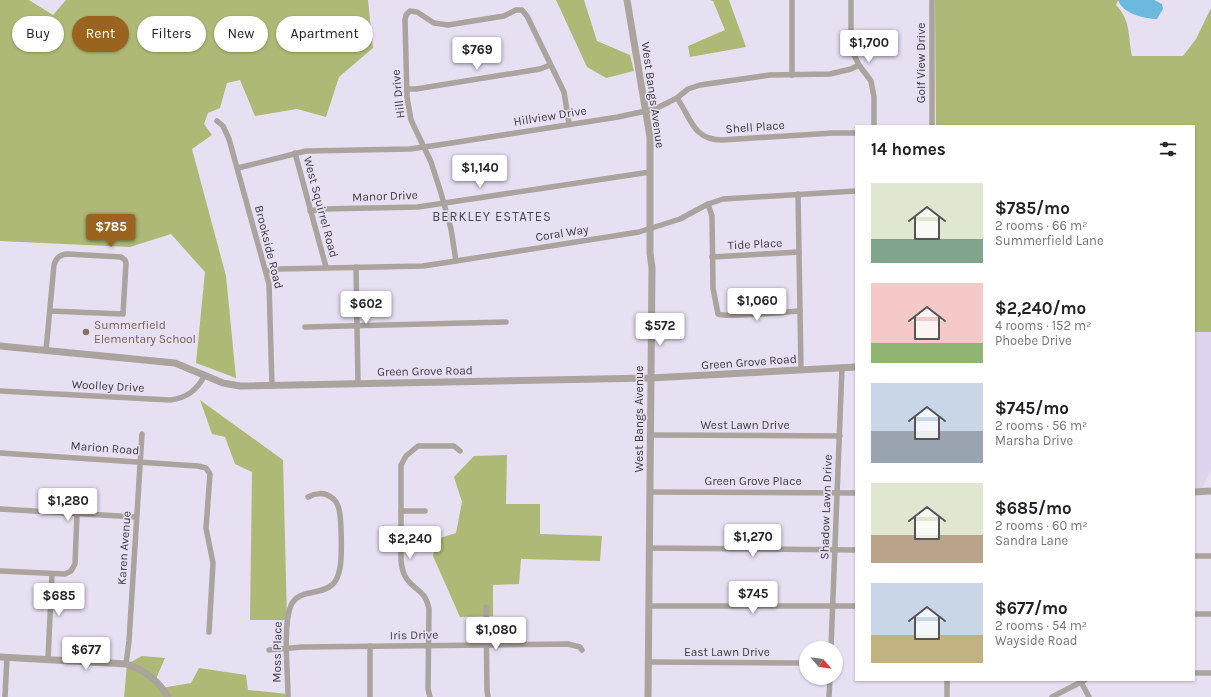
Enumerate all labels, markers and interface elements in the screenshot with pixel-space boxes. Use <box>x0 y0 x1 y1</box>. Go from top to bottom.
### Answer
chip: Buy <box>12 16 64 52</box>
chip: Rent <box>72 16 129 52</box>
chip: Filters <box>137 16 206 52</box>
chip: New <box>214 16 268 52</box>
chip: Apartment <box>276 16 373 52</box>
street label: Golf View Drive <box>914 23 928 103</box>
pin: $1,700 <box>836 30 902 64</box>
text: $1,700 <box>849 35 889 50</box>
pin: $769 <box>453 37 501 71</box>
street label: West Bangs Avenue <box>639 41 667 149</box>
text: $769 <box>461 42 493 57</box>
street label: Hill Drive <box>388 69 408 119</box>
street label: Hillview Drive <box>513 103 587 129</box>
street label: Shell Place <box>725 118 785 136</box>
icon: filters <box>1157 138 1179 160</box>
text: 14 homes <box>871 139 946 159</box>
street label: West Squirrel Road <box>301 155 341 259</box>
pin: $1,140 <box>447 155 513 189</box>
text: $1,140 <box>461 160 499 175</box>
street label: Manor Drive <box>352 188 418 204</box>
text: $785/mo <box>995 198 1070 218</box>
icon: home <box>903 199 951 247</box>
street label: Brookside Road <box>252 204 286 290</box>
district label: BERKLEY ESTATES <box>432 209 552 224</box>
pin: $785 <box>87 214 135 248</box>
text: 2 rooms · 66 m² <box>995 218 1087 233</box>
text: $785 <box>95 219 127 234</box>
street label: Coral Way <box>534 222 590 244</box>
text: Summerfield Lane <box>995 233 1104 248</box>
street label: Tide Place <box>727 236 783 252</box>
pin: $1,060 <box>724 288 790 322</box>
pin: $602 <box>342 291 390 325</box>
text: $1,060 <box>736 293 778 308</box>
text: $602 <box>350 296 382 311</box>
text: $2,240/mo <box>995 298 1086 318</box>
icon: home <box>903 299 951 347</box>
pin: $572 <box>636 313 684 347</box>
place label: Summerfield Elementary School <box>94 318 196 346</box>
text: $572 <box>645 318 675 333</box>
text: 4 rooms · 152 m² <box>995 318 1091 333</box>
marker: Summerfield Elementary School <box>81 327 91 337</box>
text: Phoebe Drive <box>995 333 1072 348</box>
street label: Green Grove Road <box>701 352 797 372</box>
street label: Green Grove Road <box>377 363 473 379</box>
street label: West Bangs Avenue <box>632 366 646 472</box>
street label: Woolley Drive <box>71 377 145 395</box>
text: $745/mo <box>995 398 1069 418</box>
icon: home <box>903 399 951 447</box>
street label: West Lawn Drive <box>700 418 790 432</box>
text: 2 rooms · 56 m² <box>995 418 1087 433</box>
text: Marsha Drive <box>995 433 1073 448</box>
street label: Marion Road <box>70 439 140 457</box>
street label: Shadow Lawn Drive <box>817 454 835 560</box>
street label: Green Grove Place <box>704 474 802 488</box>
pin: $1,280 <box>35 488 101 522</box>
text: $1,280 <box>47 493 89 508</box>
text: $685/mo <box>995 498 1072 518</box>
icon: home <box>903 499 951 547</box>
street label: Karen Avenue <box>114 511 134 585</box>
text: 2 rooms · 60 m² <box>995 518 1088 533</box>
pin: $1,270 <box>720 524 786 558</box>
pin: $2,240 <box>377 526 443 560</box>
text: $1,270 <box>733 529 773 544</box>
text: $2,240 <box>388 531 432 546</box>
text: Sandra Lane <box>995 533 1068 548</box>
pin: $745 <box>729 581 777 615</box>
pin: $685 <box>35 583 83 617</box>
text: $745 <box>738 586 768 601</box>
text: $685 <box>43 588 75 603</box>
text: $677/mo <box>995 598 1068 618</box>
icon: home <box>903 599 951 647</box>
pin: $1,080 <box>463 617 529 651</box>
text: 2 rooms · 54 m² <box>995 618 1087 633</box>
street label: Moss Place <box>269 621 285 683</box>
text: $1,080 <box>475 622 517 637</box>
street label: Iris Drive <box>390 628 438 642</box>
text: Wayside Road <box>995 633 1078 648</box>
pin: $677 <box>62 637 110 671</box>
north arrow <box>799 641 843 685</box>
map controls <box>799 641 843 685</box>
text: $677 <box>71 642 101 657</box>
street label: East Lawn Drive <box>684 645 770 659</box>

